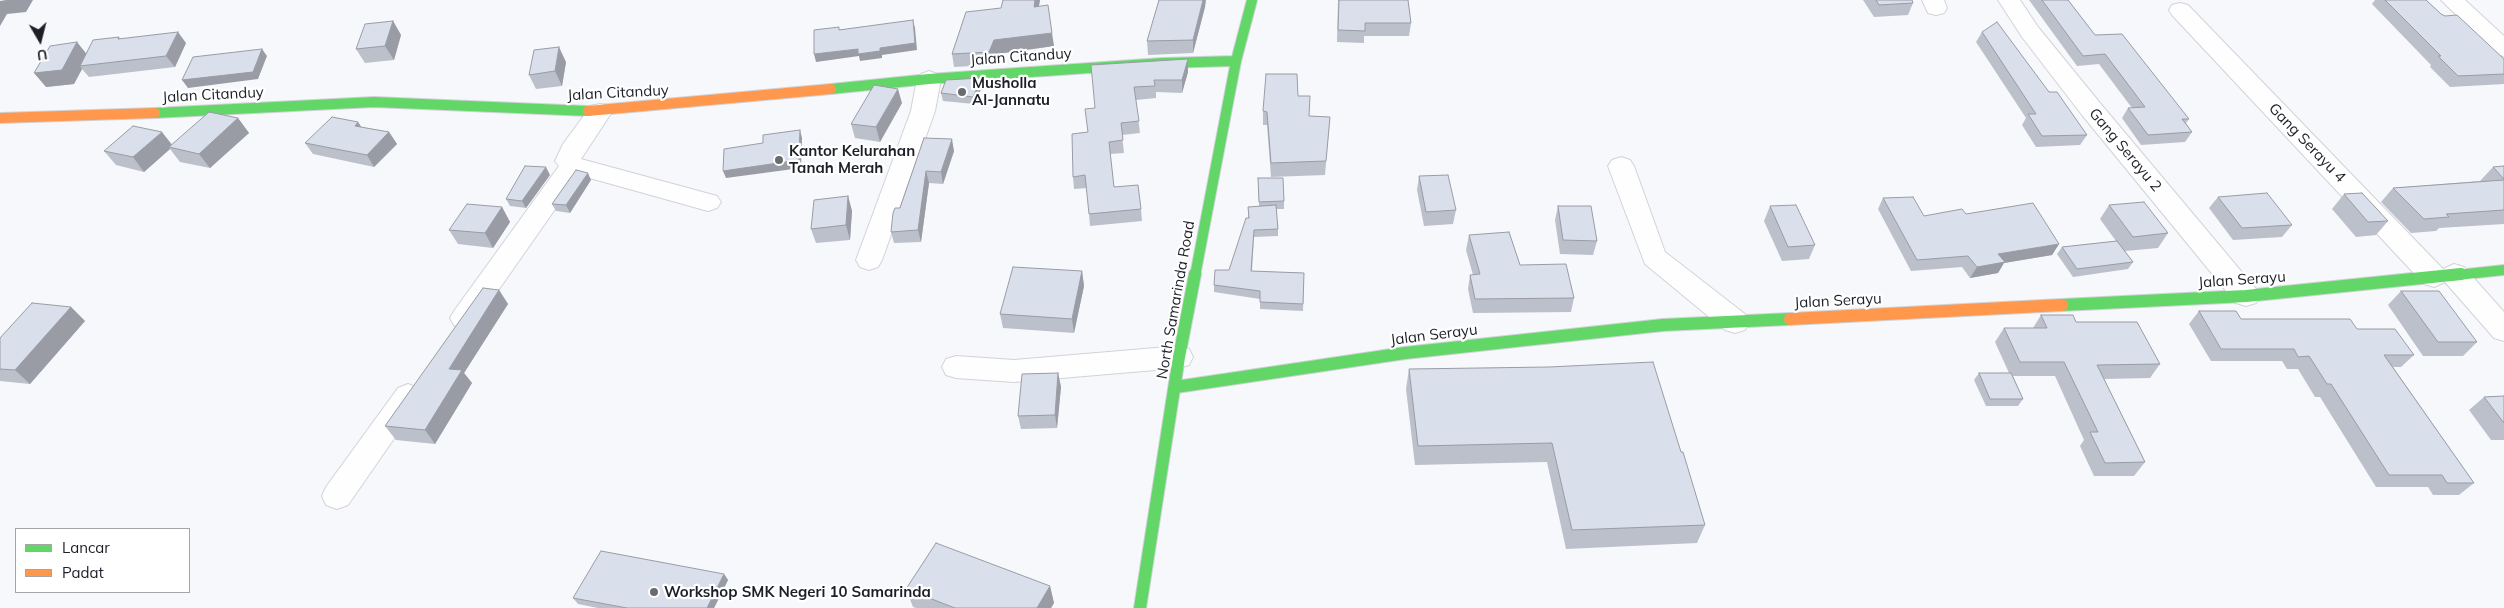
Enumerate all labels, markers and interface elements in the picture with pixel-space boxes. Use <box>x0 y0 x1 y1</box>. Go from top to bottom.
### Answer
north arrow <box>15 15 65 65</box>
street label: Jalan Citanduy <box>970 44 1072 70</box>
text: U <box>36 45 48 64</box>
place label: Musholla Al-Jannatu <box>972 74 1050 109</box>
street label: Jalan Citanduy <box>567 81 669 105</box>
street label: Jalan Citanduy <box>162 83 264 107</box>
marker: Musholla Al-Jannatu <box>956 86 968 98</box>
street label: Gang Serayu 4 <box>2265 100 2349 186</box>
street label: Gang Serayu 2 <box>2085 105 2165 195</box>
place label: Kantor Kelurahan Tanah Merah <box>789 142 915 177</box>
marker: Kantor Kelurahan Tanah Merah <box>773 154 785 166</box>
street label: North Samarinda Road <box>1153 219 1199 381</box>
street label: Jalan Serayu <box>2198 268 2286 292</box>
street label: Jalan Serayu <box>1794 290 1882 312</box>
street label: Jalan Serayu <box>1389 321 1479 349</box>
legend <box>15 528 190 593</box>
text: Lancar <box>62 538 110 557</box>
text: Padat <box>62 563 104 582</box>
place label: Workshop SMK Negeri 10 Samarinda <box>664 583 931 601</box>
marker: Workshop SMK Negeri 10 Samarinda <box>648 586 660 598</box>

